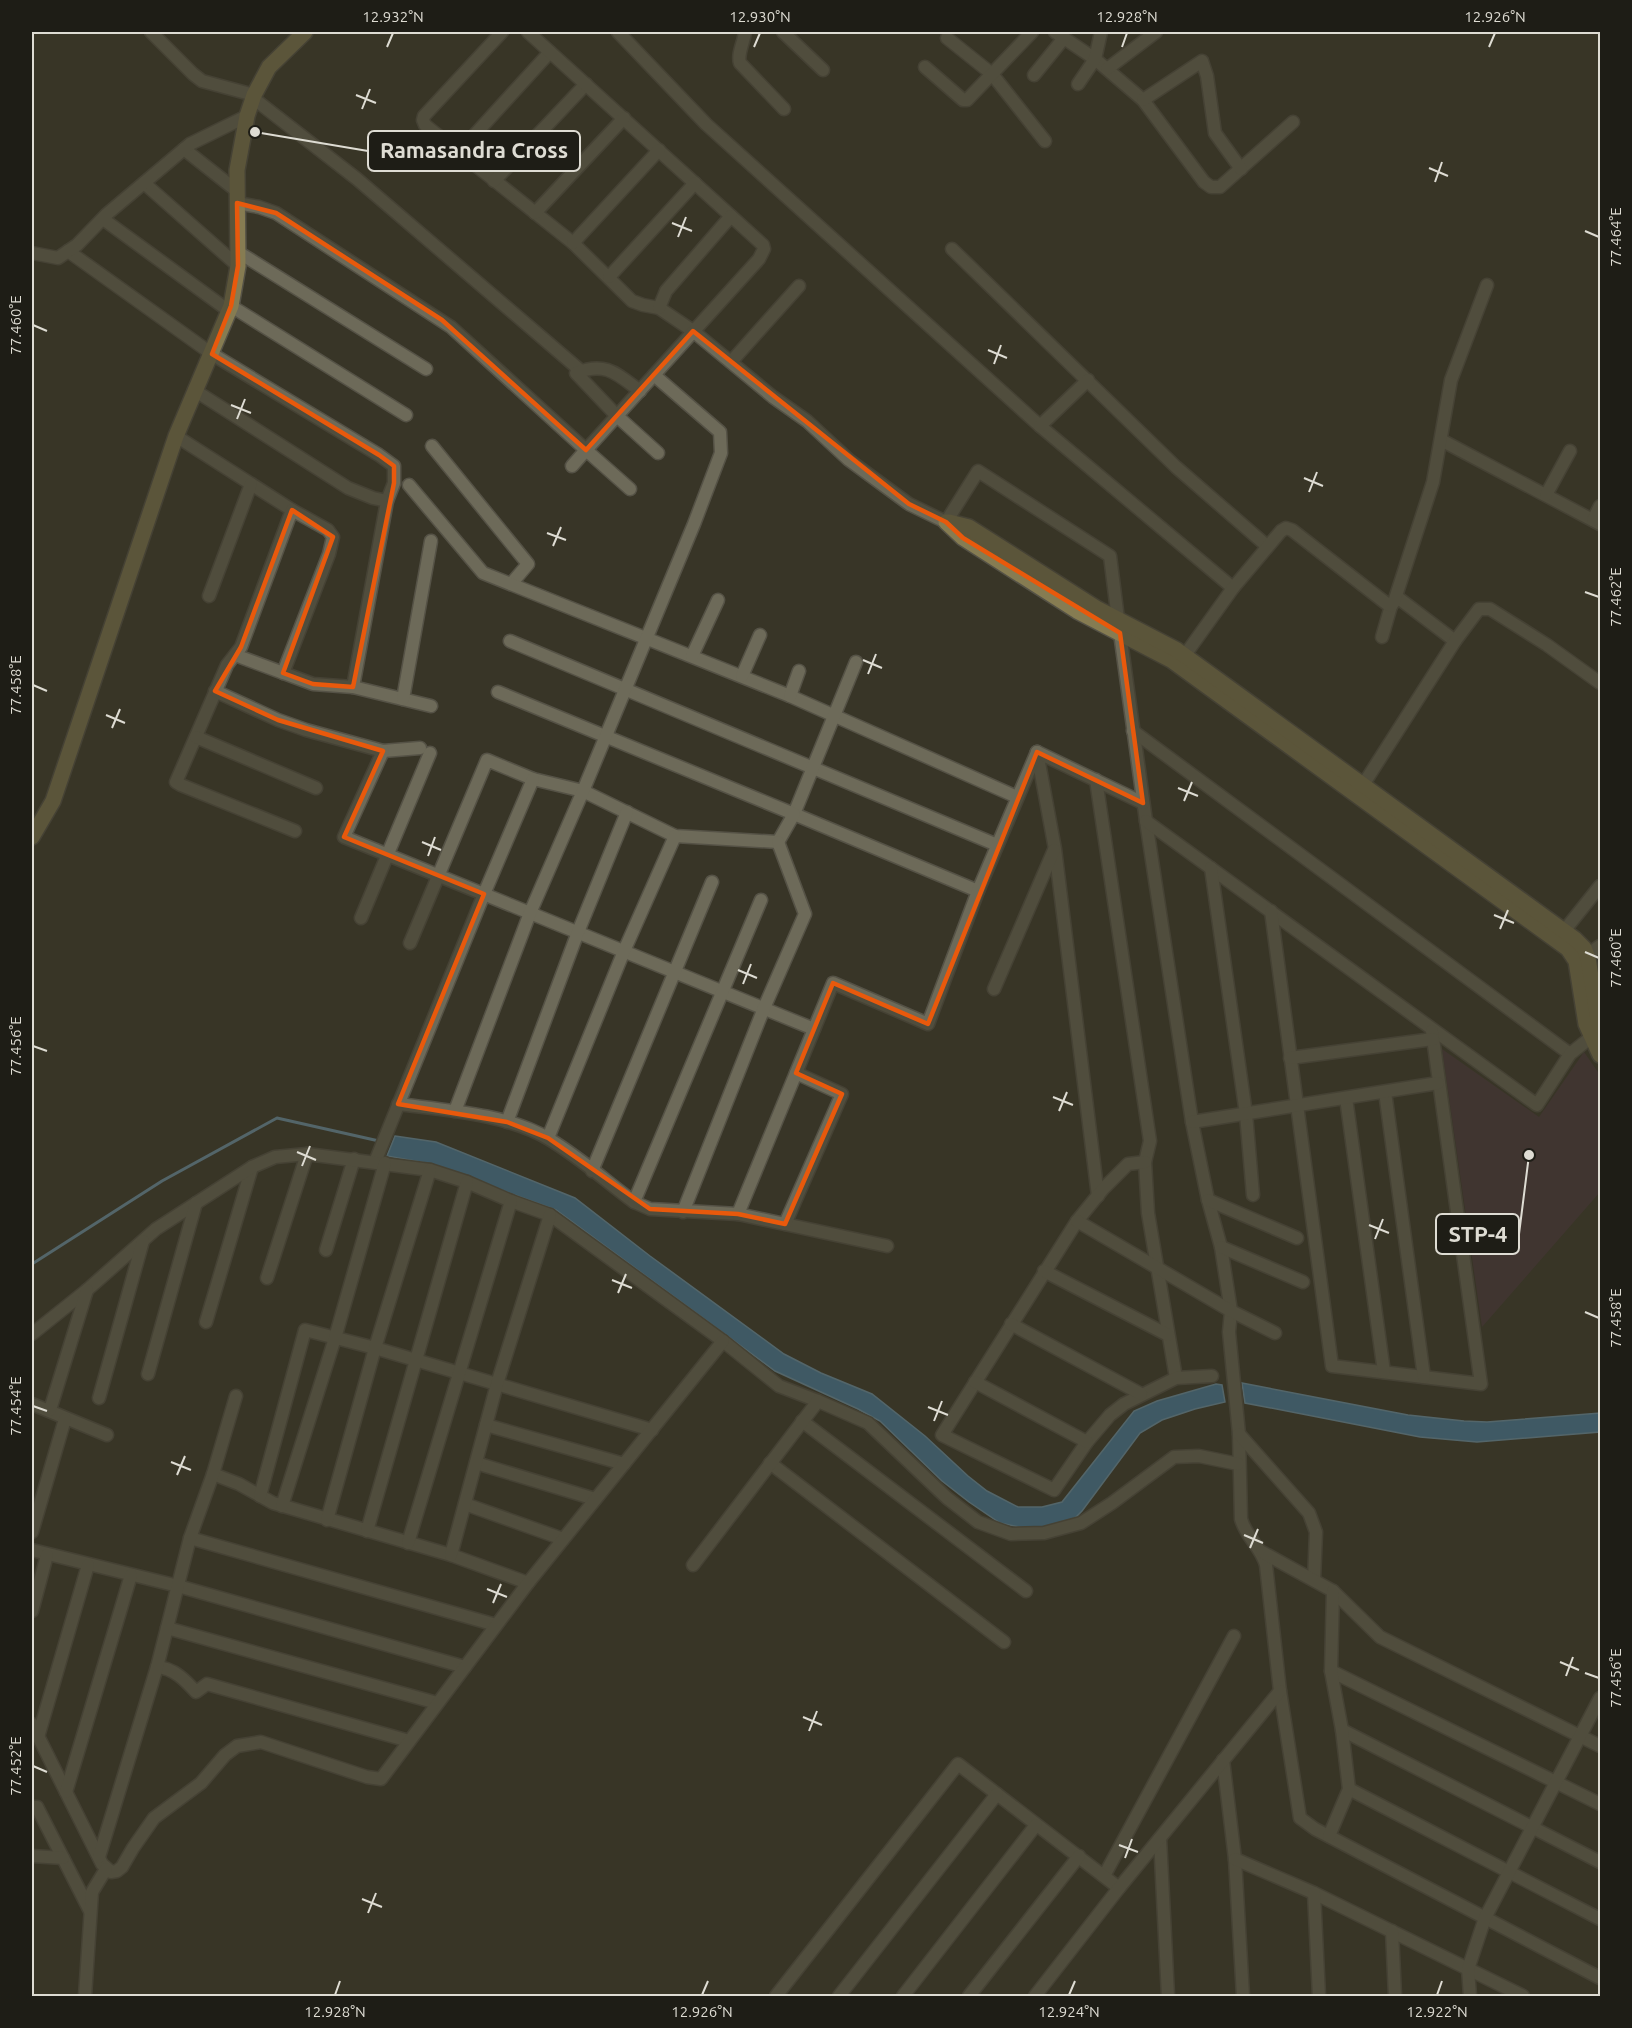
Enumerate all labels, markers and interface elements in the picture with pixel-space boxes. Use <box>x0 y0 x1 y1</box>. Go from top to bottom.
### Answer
text: 12.932°N <box>362 8 424 25</box>
text: 12.930°N <box>729 8 791 25</box>
text: 12.928°N <box>1096 8 1158 25</box>
text: 12.926°N <box>1464 8 1526 25</box>
callout: Ramasandra Cross <box>368 131 580 171</box>
text: Ramasandra Cross <box>380 137 568 162</box>
text: 77.464°E <box>1607 207 1624 267</box>
text: 77.460°E <box>7 295 24 355</box>
text: 77.462°E <box>1607 567 1624 627</box>
text: 77.458°E <box>7 655 24 715</box>
text: 77.460°E <box>1607 928 1624 988</box>
text: 77.456°E <box>7 1016 24 1076</box>
callout: STP-4 <box>1436 1214 1519 1254</box>
text: STP-4 <box>1449 1221 1507 1246</box>
text: 77.458°E <box>1607 1288 1624 1348</box>
text: 77.454°E <box>7 1376 24 1436</box>
text: 77.456°E <box>1607 1648 1624 1708</box>
text: 77.452°E <box>7 1736 24 1796</box>
text: 12.928°N <box>304 2003 366 2020</box>
text: 12.926°N <box>671 2003 733 2020</box>
text: 12.924°N <box>1038 2003 1100 2020</box>
text: 12.922°N <box>1406 2003 1468 2020</box>

